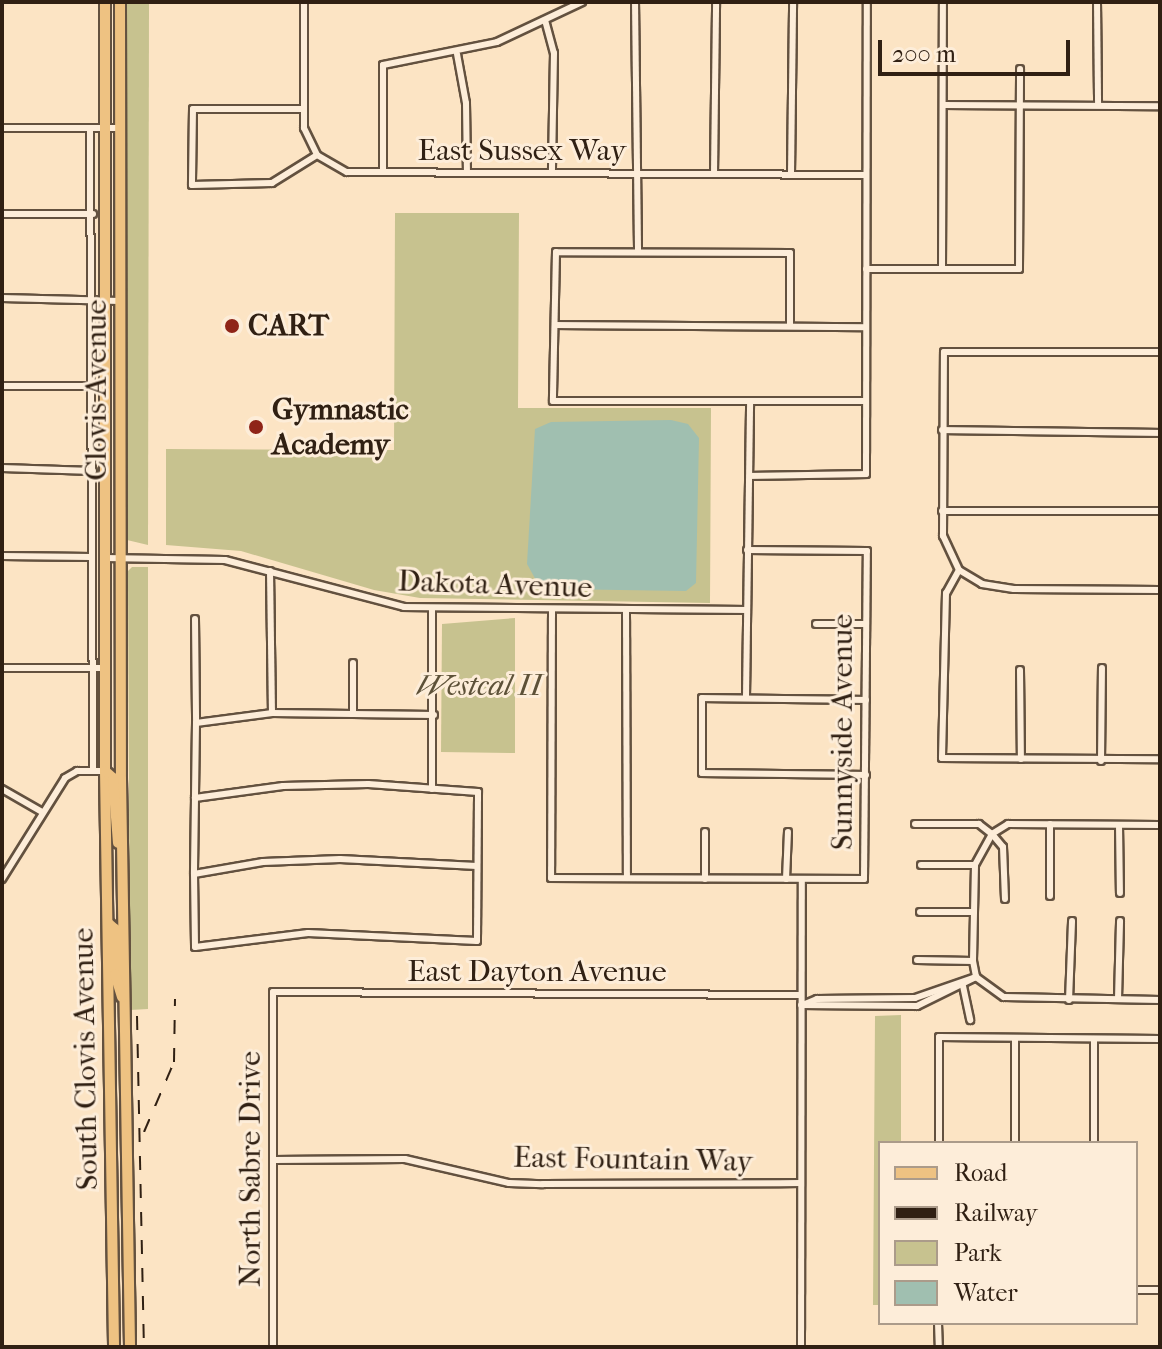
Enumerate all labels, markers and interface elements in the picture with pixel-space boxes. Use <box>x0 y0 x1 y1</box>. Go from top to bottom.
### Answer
scale bar <box>882 24 1074 74</box>
text: 200 m <box>892 40 956 68</box>
street label: East Sussex Way <box>418 133 626 169</box>
street label: Clovis Avenue <box>79 299 115 481</box>
place label: CART <box>248 308 329 344</box>
marker: CART <box>223 317 241 335</box>
place label: Gymnastic Academy <box>272 392 409 462</box>
marker: Gymnastic Academy <box>247 418 265 436</box>
street label: Dakota Avenue <box>397 564 593 606</box>
street label: Sunnyside Avenue <box>825 614 861 850</box>
park label: Westcal II <box>416 668 542 704</box>
street label: South Clovis Avenue <box>66 927 106 1191</box>
street label: East Dayton Avenue <box>407 954 667 990</box>
street label: North Sabre Drive <box>233 1051 269 1287</box>
street label: East Fountain Way <box>513 1140 753 1180</box>
legend <box>878 1141 1138 1325</box>
text: Road <box>954 1159 1007 1187</box>
text: Railway <box>954 1199 1037 1227</box>
text: Park <box>954 1239 1002 1267</box>
text: Water <box>954 1279 1018 1307</box>

